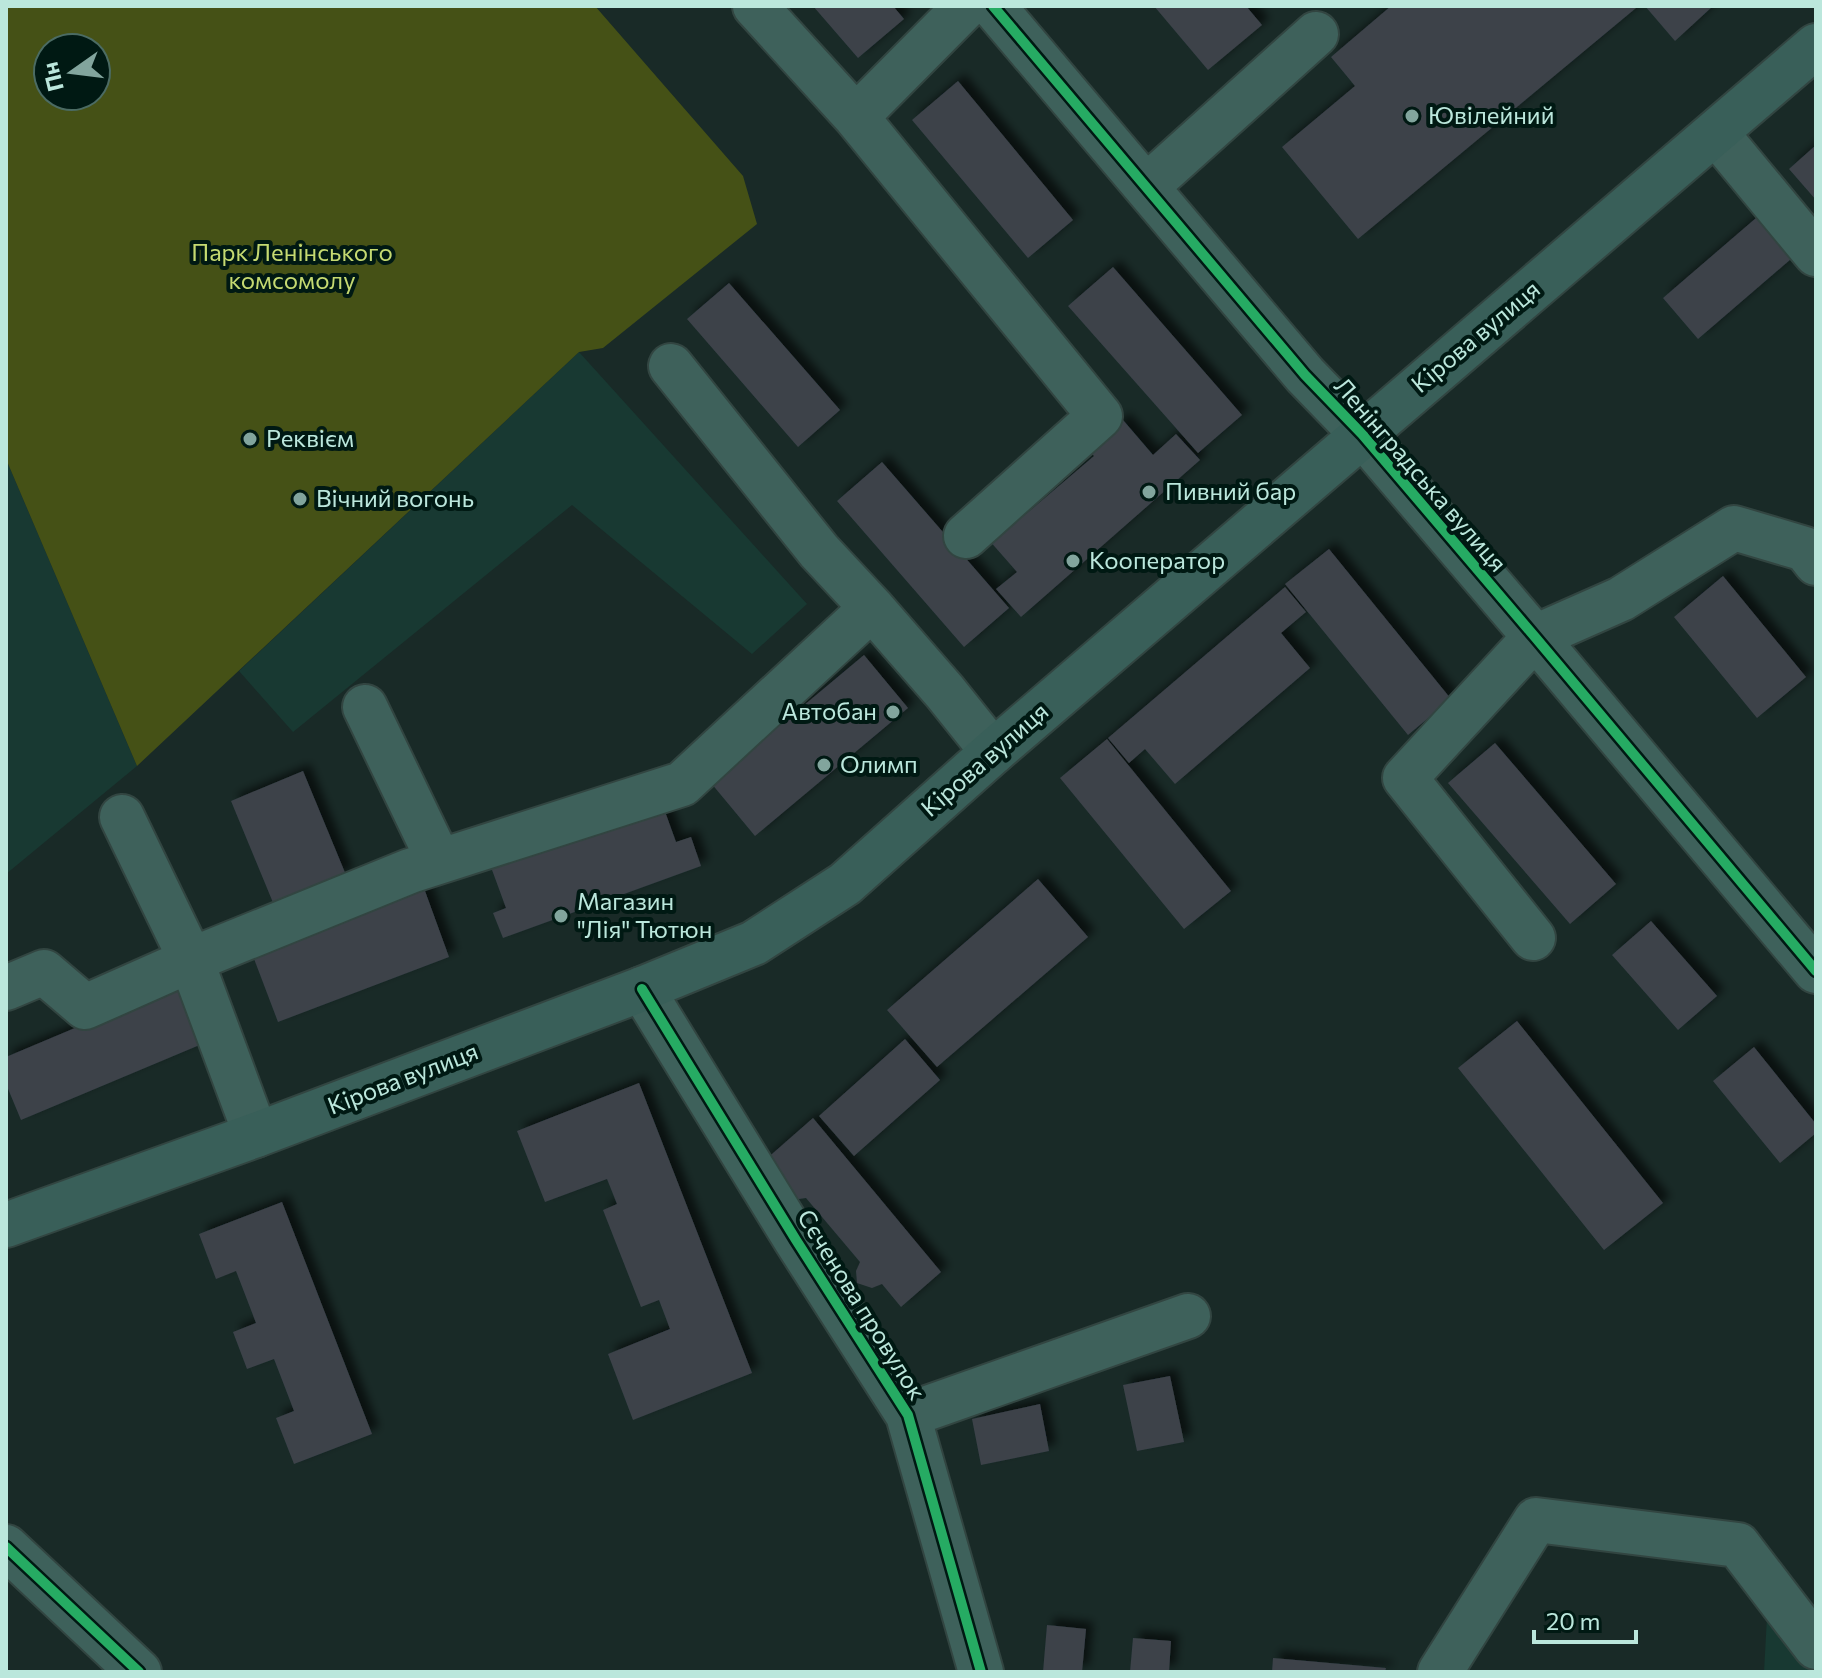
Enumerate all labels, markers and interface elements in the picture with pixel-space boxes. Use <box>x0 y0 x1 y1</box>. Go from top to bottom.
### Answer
north arrow <box>32 32 112 112</box>
text: Пн <box>35 60 69 94</box>
place label: Ювілейний <box>1428 100 1554 129</box>
marker: Ювілейний <box>1403 107 1421 125</box>
park label: Парк Ленінського комсомолу <box>191 237 393 294</box>
street label: Кірова вулиця <box>1405 274 1545 398</box>
street label: Ленінградська вулиця <box>1329 371 1513 577</box>
place label: Реквієм <box>266 423 354 452</box>
marker: Реквієм <box>241 430 259 448</box>
place label: Пивний бар <box>1165 476 1296 505</box>
place label: Вічний вогонь <box>316 483 474 512</box>
marker: Пивний бар <box>1140 483 1158 501</box>
marker: Вічний вогонь <box>291 490 309 508</box>
place label: Кооператор <box>1089 545 1225 574</box>
marker: Кооператор <box>1064 552 1082 570</box>
place label: Автобан <box>782 696 877 725</box>
street label: Кірова вулиця <box>915 696 1053 822</box>
marker: Автобан <box>884 703 902 721</box>
place label: Олимп <box>840 749 918 778</box>
marker: Олимп <box>815 756 833 774</box>
place label: Магазин "Лія" Тютюн <box>577 886 712 943</box>
marker: Магазин "Лія" Тютюн <box>552 907 570 925</box>
street label: Кірова вулиця <box>323 1036 482 1120</box>
street label: Сєченова провулок <box>792 1204 933 1405</box>
scale bar <box>1534 1594 1636 1644</box>
text: 20 m <box>1546 1606 1600 1635</box>

